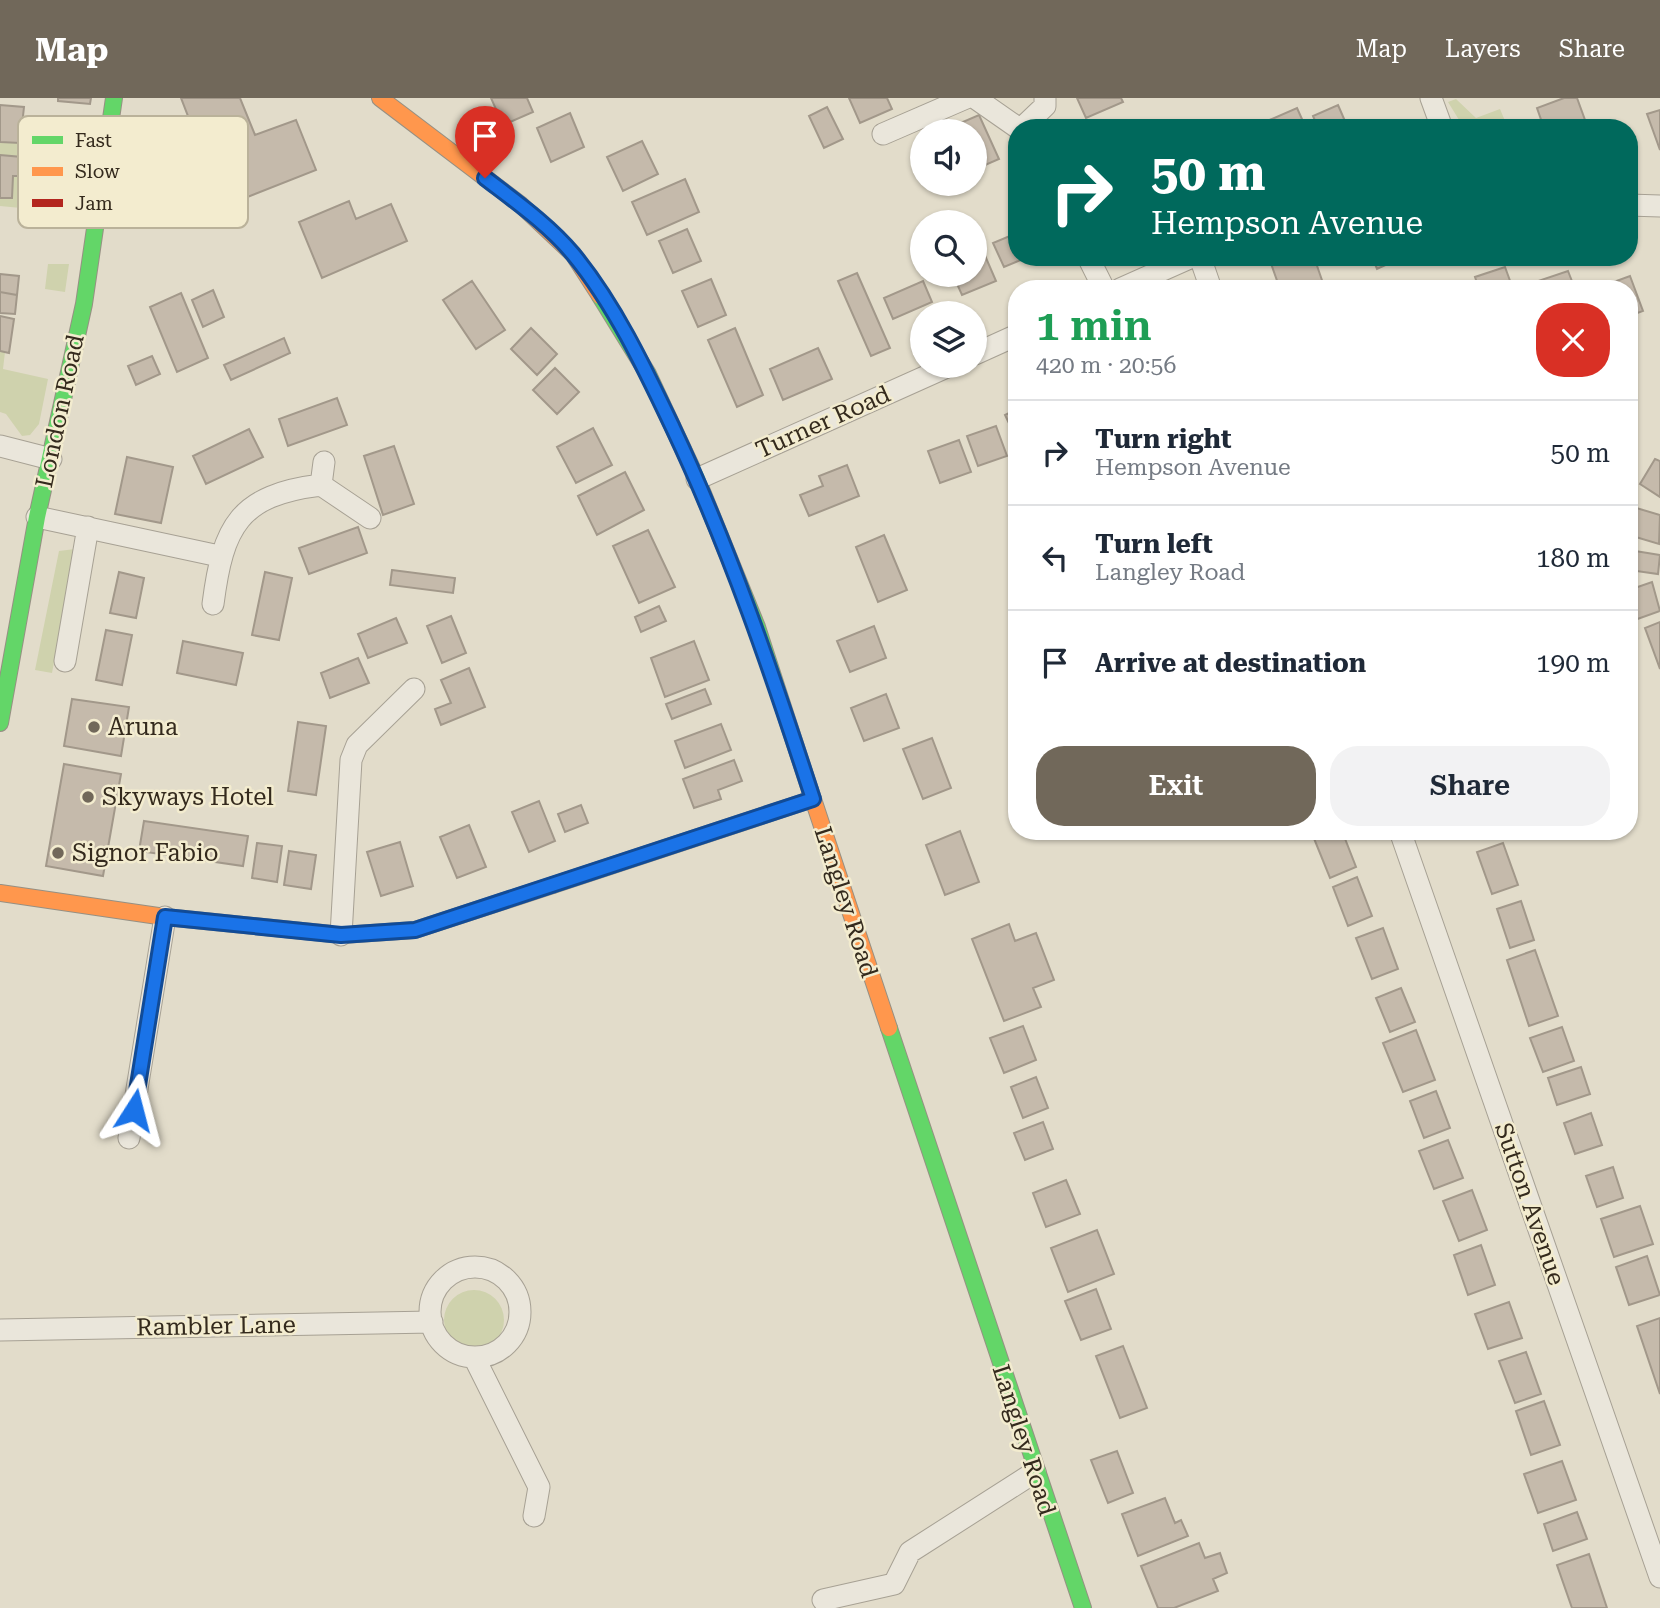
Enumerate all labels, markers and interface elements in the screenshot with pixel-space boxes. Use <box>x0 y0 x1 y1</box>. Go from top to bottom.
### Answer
text: Map <box>35 30 109 69</box>
text: Map <box>1356 35 1407 63</box>
text: Layers <box>1445 35 1521 63</box>
text: Share <box>1559 35 1625 63</box>
pin <box>455 106 515 178</box>
legend <box>18 116 248 228</box>
icon: arrive <box>466 117 504 155</box>
map controls <box>910 119 987 378</box>
button: sound <box>910 119 987 196</box>
text: Fast <box>75 129 112 152</box>
text: 50 m <box>1151 145 1266 202</box>
icon: right <box>1036 147 1127 238</box>
text: Slow <box>75 160 120 183</box>
text: Jam <box>75 192 113 215</box>
text: Hempson Avenue <box>1151 204 1423 242</box>
button: search <box>910 210 987 287</box>
button: layers <box>910 301 987 378</box>
text: 1 min <box>1036 301 1152 350</box>
button: close <box>1536 303 1610 377</box>
street label: London Road <box>30 332 90 490</box>
text: 420 m · 20:56 <box>1036 352 1176 379</box>
street label: Turner Road <box>751 380 895 464</box>
text: Turn right <box>1095 424 1231 454</box>
icon: right <box>1036 434 1074 472</box>
text: 50 m <box>1551 438 1610 468</box>
text: Hempson Avenue <box>1095 454 1291 481</box>
text: Turn left <box>1095 529 1213 559</box>
icon: left <box>1036 539 1074 577</box>
text: 180 m <box>1536 543 1610 573</box>
text: Langley Road <box>1095 559 1245 586</box>
icon: arrive <box>1036 644 1074 682</box>
text: Arrive at destination <box>1095 648 1366 678</box>
text: 190 m <box>1536 648 1610 678</box>
place label: Aruna <box>108 713 178 741</box>
marker: Aruna <box>86 719 102 735</box>
button: Exit <box>1036 746 1316 826</box>
button: Share <box>1330 746 1610 826</box>
place label: Skyways Hotel <box>102 783 274 811</box>
marker: Skyways Hotel <box>80 789 96 805</box>
street label: Langley Road <box>808 823 884 981</box>
place label: Signor Fabio <box>72 839 218 867</box>
marker: Signor Fabio <box>50 845 66 861</box>
position arrow <box>97 1073 171 1147</box>
street label: Sutton Avenue <box>1489 1119 1571 1289</box>
street label: Rambler Lane <box>136 1311 296 1341</box>
street label: Langley Road <box>986 1361 1062 1519</box>

